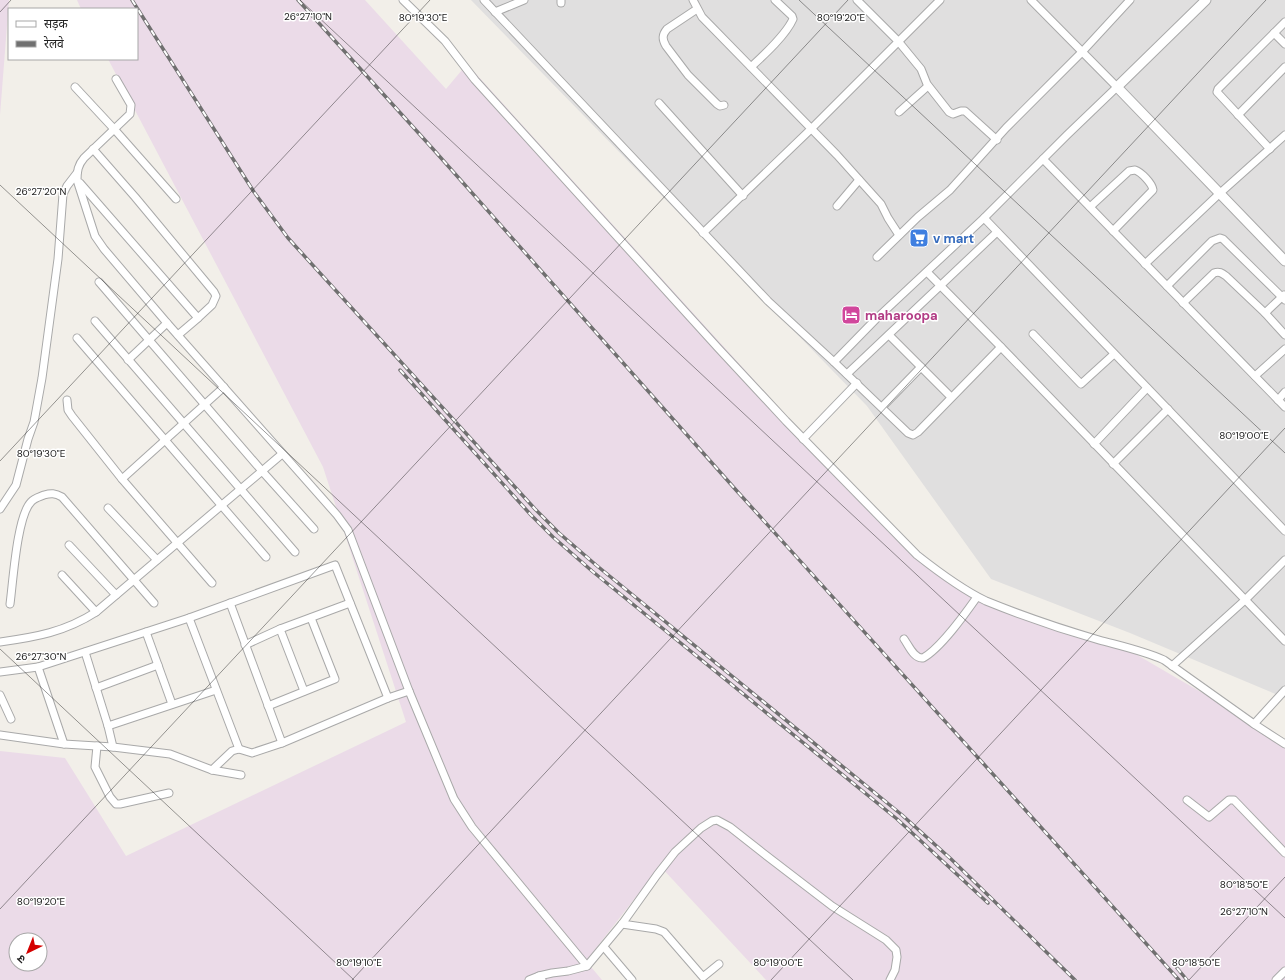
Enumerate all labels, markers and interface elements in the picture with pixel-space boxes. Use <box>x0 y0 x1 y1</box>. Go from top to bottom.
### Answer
legend <box>8 8 138 60</box>
text: 26°27'10"N <box>284 10 332 23</box>
text: 80°19'30"E <box>399 11 448 24</box>
text: 80°19'20"E <box>817 11 866 24</box>
text: सड़क <box>44 16 69 32</box>
text: रेलवे <box>44 36 64 52</box>
text: 26°27'20"N <box>16 185 66 198</box>
supermarket icon: v mart <box>908 227 930 249</box>
place label: v mart <box>933 230 974 247</box>
hotel icon: maharoopa <box>840 304 862 326</box>
place label: maharoopa <box>865 307 938 324</box>
text: 80°19'00"E <box>1219 429 1269 442</box>
text: 80°19'30"E <box>17 447 66 460</box>
text: 26°27'30"N <box>16 650 67 663</box>
text: 80°18'50"E <box>1220 878 1269 891</box>
text: 80°19'20"E <box>17 895 66 908</box>
text: 26°27'10"N <box>1220 905 1268 918</box>
north arrow <box>8 932 48 972</box>
text: उ <box>14 952 28 967</box>
text: 80°19'10"E <box>336 956 382 969</box>
text: 80°19'00"E <box>753 956 803 969</box>
text: 80°18'50"E <box>1172 956 1221 969</box>

